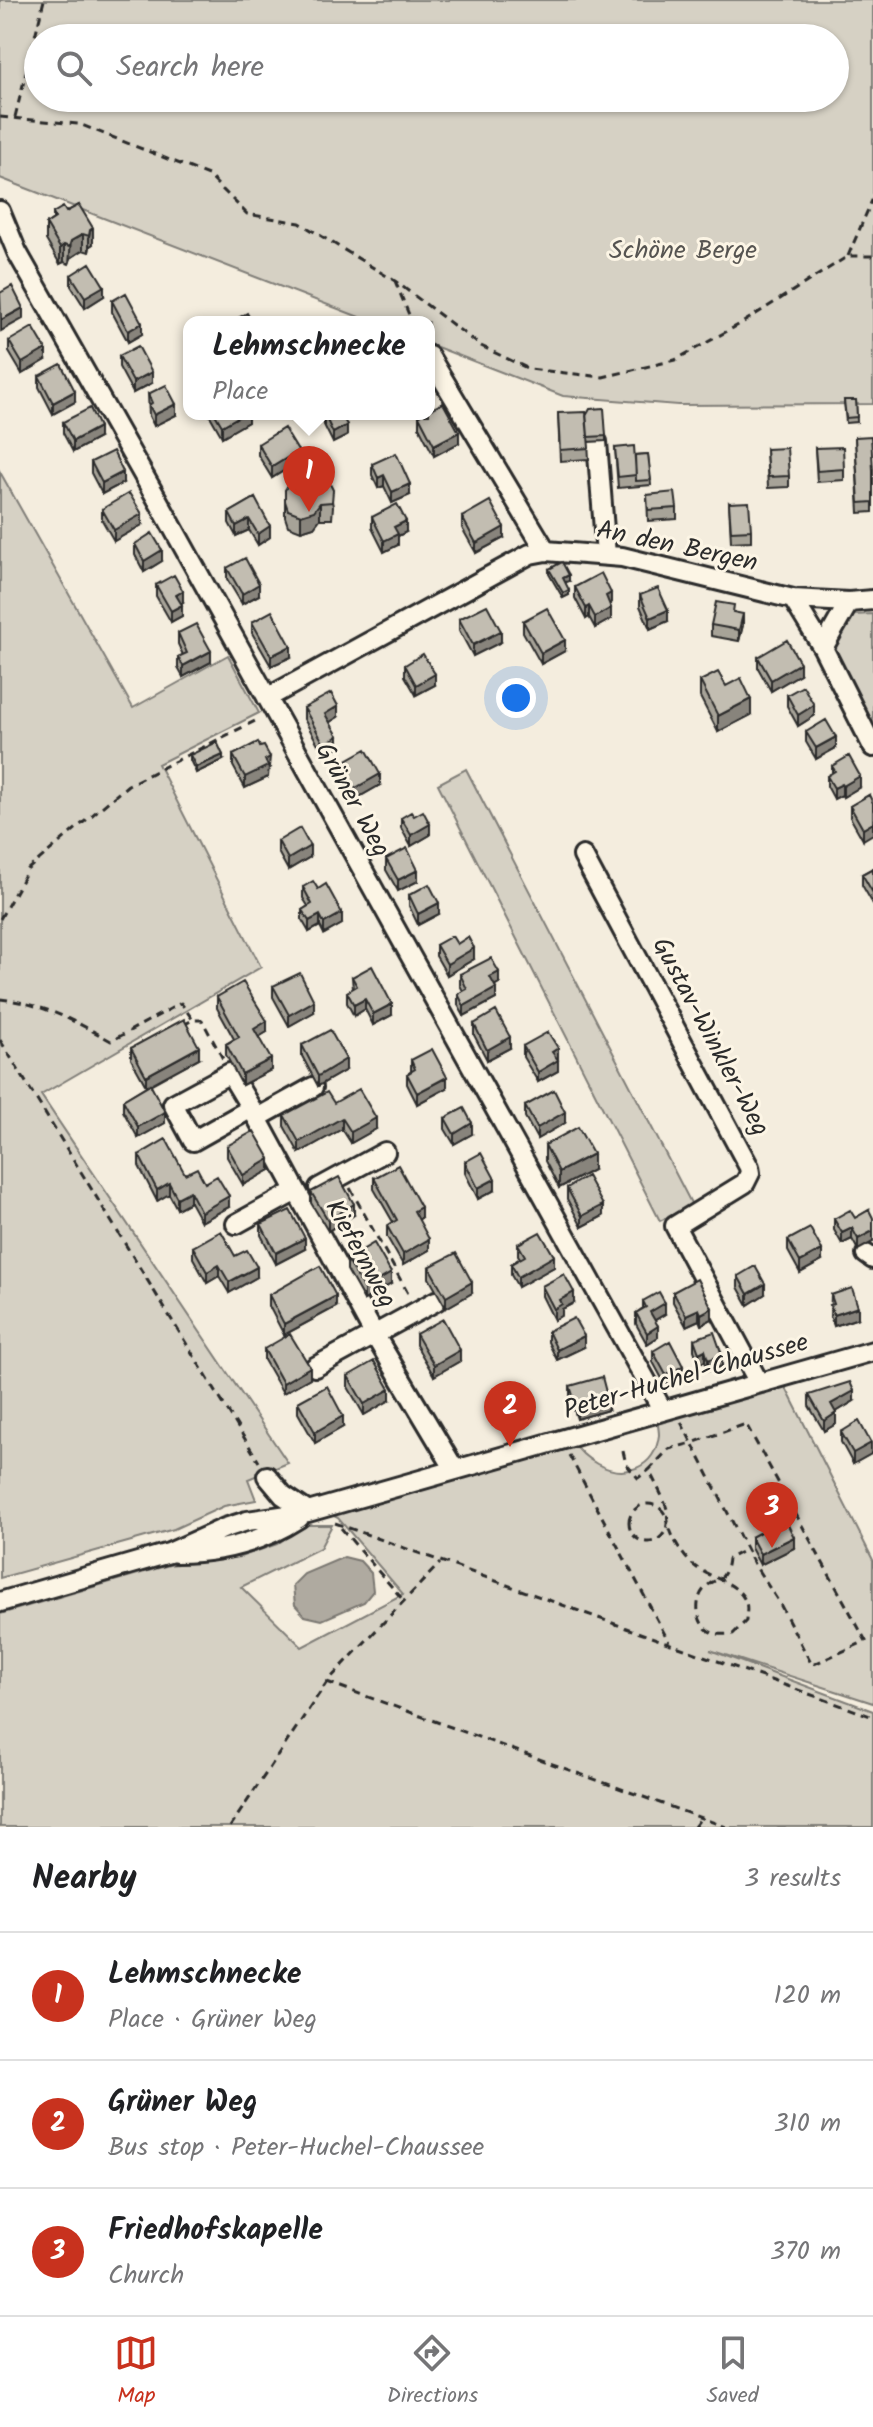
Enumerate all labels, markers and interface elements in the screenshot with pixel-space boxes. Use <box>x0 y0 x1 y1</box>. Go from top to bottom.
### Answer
search box <box>24 24 849 112</box>
text: Search here <box>116 44 264 92</box>
icon: search <box>52 46 96 90</box>
park label: Schöne Berge <box>609 230 757 272</box>
popup <box>183 316 435 420</box>
text: Lehmschnecke <box>212 323 406 371</box>
text: Place <box>212 371 268 413</box>
pin: 1 <box>283 446 335 512</box>
street label: An den Bergen <box>593 509 761 585</box>
your location <box>496 678 536 718</box>
street label: Grüner Weg <box>303 735 401 865</box>
street label: Gustav-Winkler-Weg <box>640 930 780 1144</box>
street label: Kiefernweg <box>313 1192 407 1316</box>
street label: Peter-Huchel-Chaussee <box>558 1322 814 1432</box>
pin: 2 <box>484 1381 536 1447</box>
pin: 3 <box>746 1482 798 1548</box>
text: Nearby <box>32 1852 137 1906</box>
text: 3 results <box>744 1858 841 1900</box>
text: Lehmschnecke <box>108 1951 301 1999</box>
text: 1 <box>54 1975 62 2017</box>
text: 120 m <box>774 1975 841 2017</box>
text: Place · Grüner Weg <box>108 1999 317 2041</box>
text: Grüner Weg <box>108 2079 257 2127</box>
text: 2 <box>50 2103 66 2145</box>
text: 310 m <box>774 2103 841 2145</box>
text: Bus stop · Peter-Huchel-Chaussee <box>108 2127 484 2169</box>
text: Friedhofskapelle <box>108 2207 323 2255</box>
text: 3 <box>51 2231 65 2273</box>
text: 370 m <box>770 2231 841 2273</box>
text: Church <box>108 2255 184 2297</box>
tab: Map <box>114 2331 158 2414</box>
tab: Directions <box>387 2331 478 2414</box>
tab: Saved <box>707 2331 759 2414</box>

